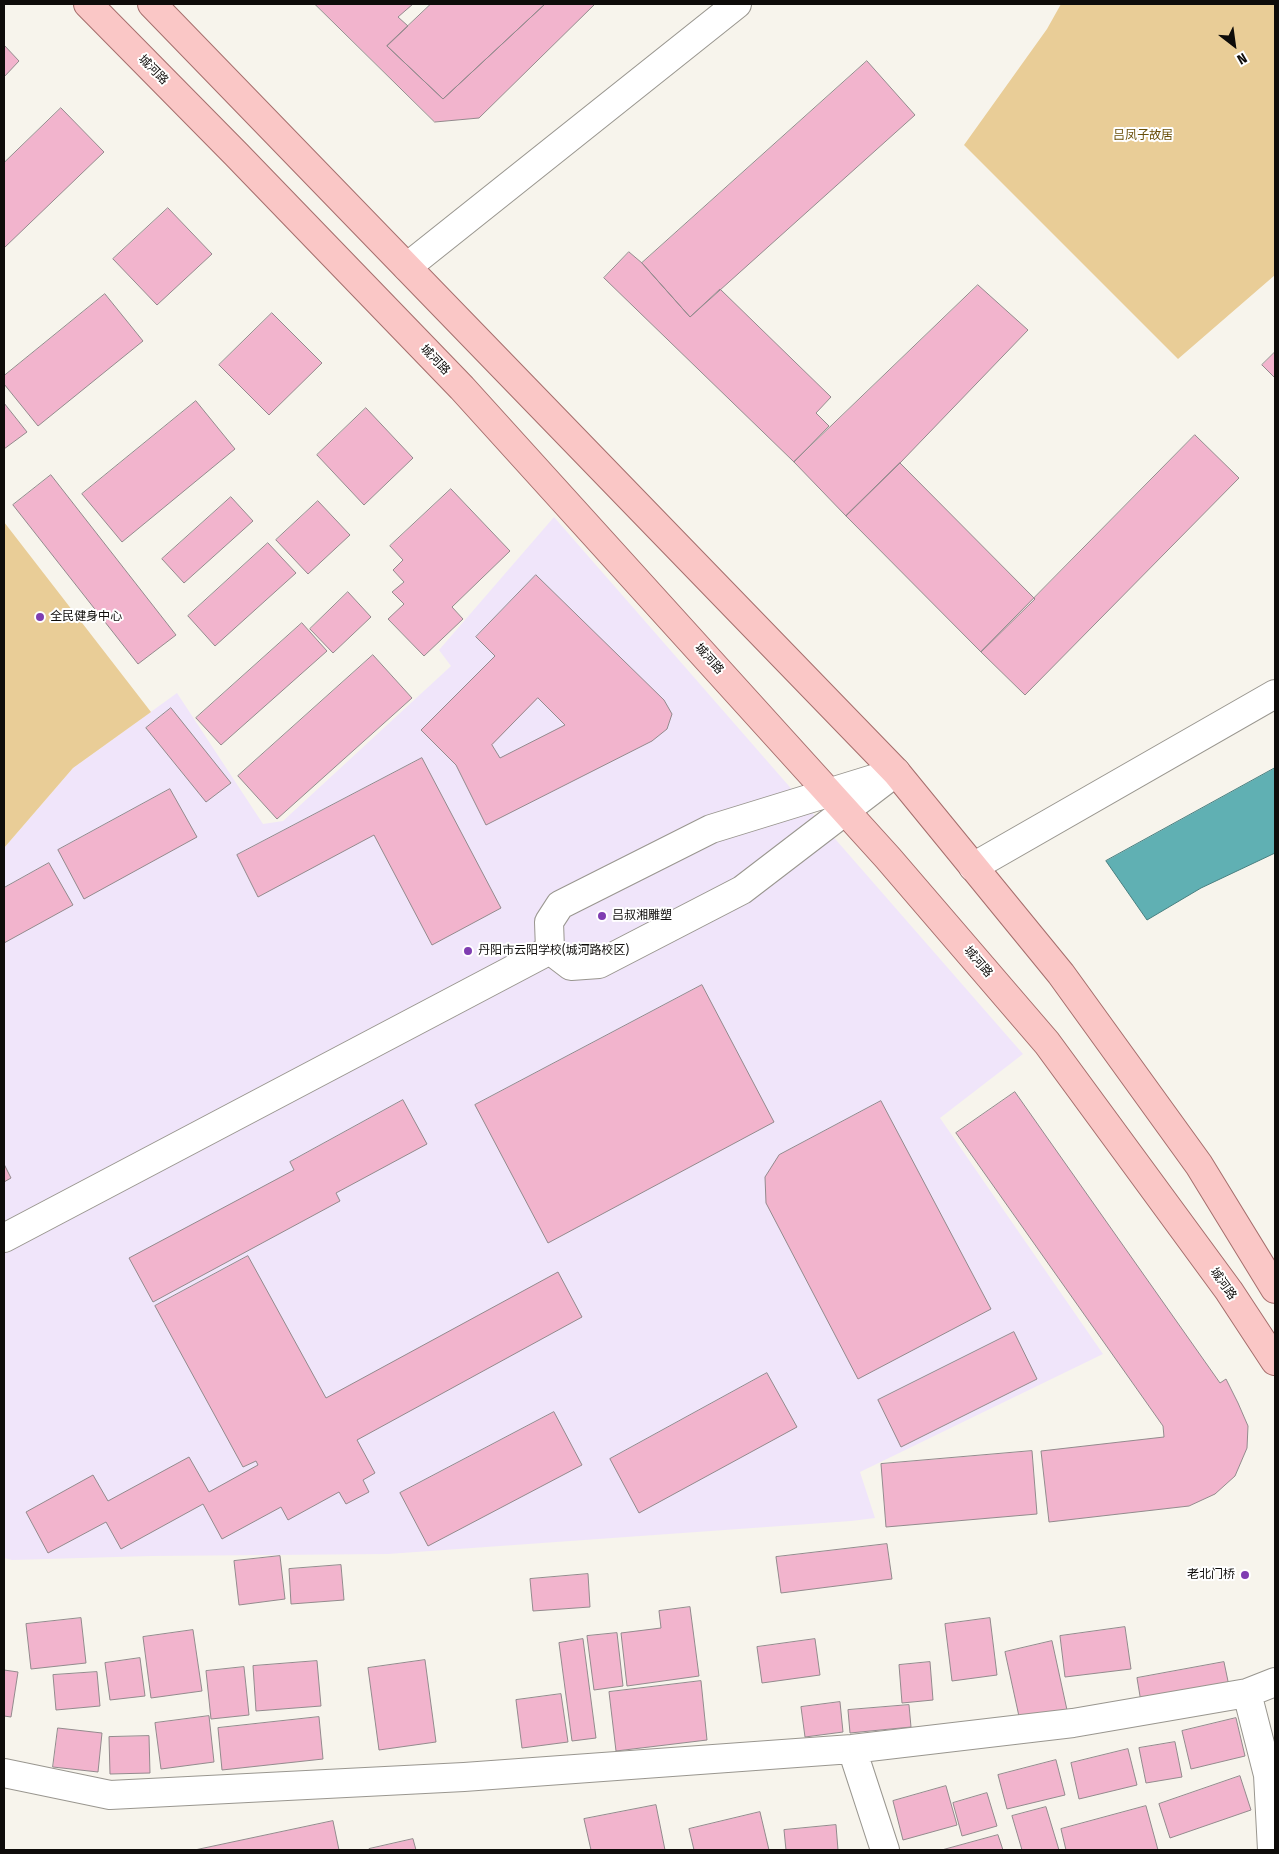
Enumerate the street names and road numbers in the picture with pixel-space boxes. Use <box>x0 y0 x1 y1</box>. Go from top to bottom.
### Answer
street label: 城河路 <box>135 52 171 88</box>
street label: 城河路 <box>417 342 453 378</box>
street label: 城河路 <box>692 641 726 677</box>
street label: 城河路 <box>961 944 995 980</box>
street label: 城河路 <box>1207 1265 1239 1303</box>

